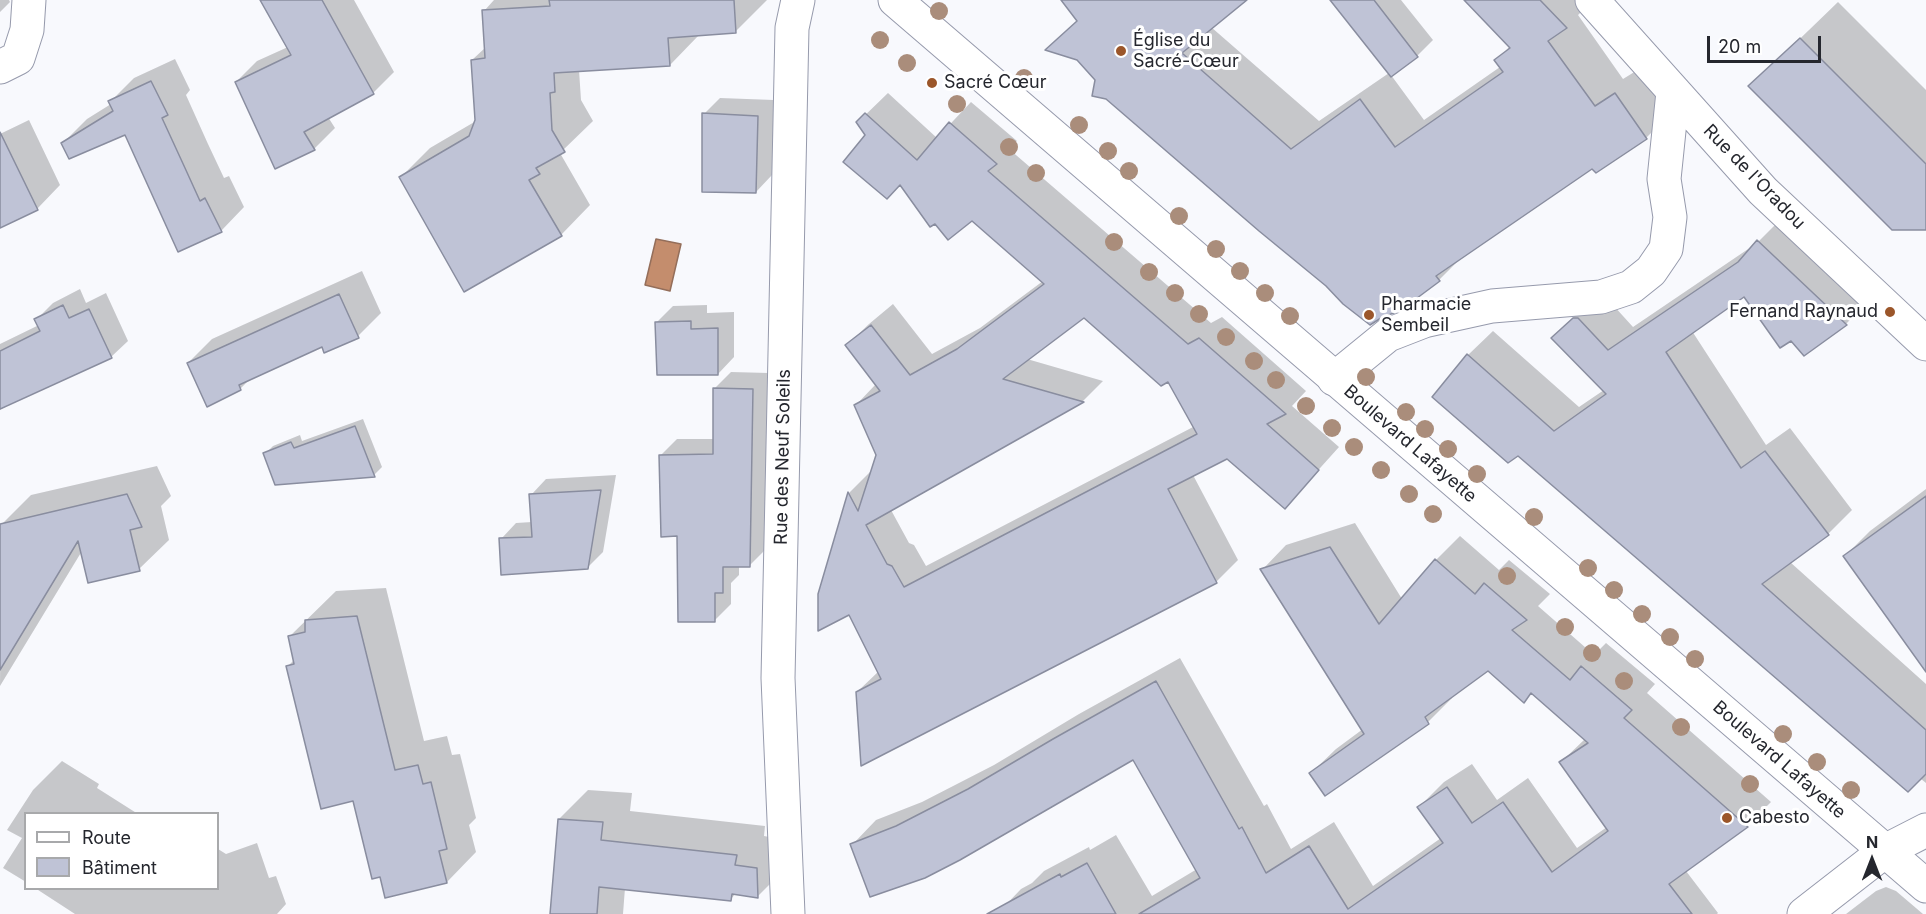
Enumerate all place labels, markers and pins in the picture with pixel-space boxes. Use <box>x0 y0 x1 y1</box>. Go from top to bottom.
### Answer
place label: Église du Sacré-Cœur <box>1133 30 1239 72</box>
marker: Église du Sacré-Cœur <box>1114 44 1128 58</box>
place label: Sacré Cœur <box>944 72 1047 94</box>
marker: Sacré Cœur <box>925 76 939 90</box>
place label: Pharmacie Sembeil <box>1381 294 1471 336</box>
place label: Fernand Raynaud <box>1729 301 1878 323</box>
marker: Fernand Raynaud <box>1883 305 1897 319</box>
marker: Pharmacie Sembeil <box>1362 308 1376 322</box>
place label: Cabesto <box>1739 807 1810 829</box>
marker: Cabesto <box>1720 811 1734 825</box>

